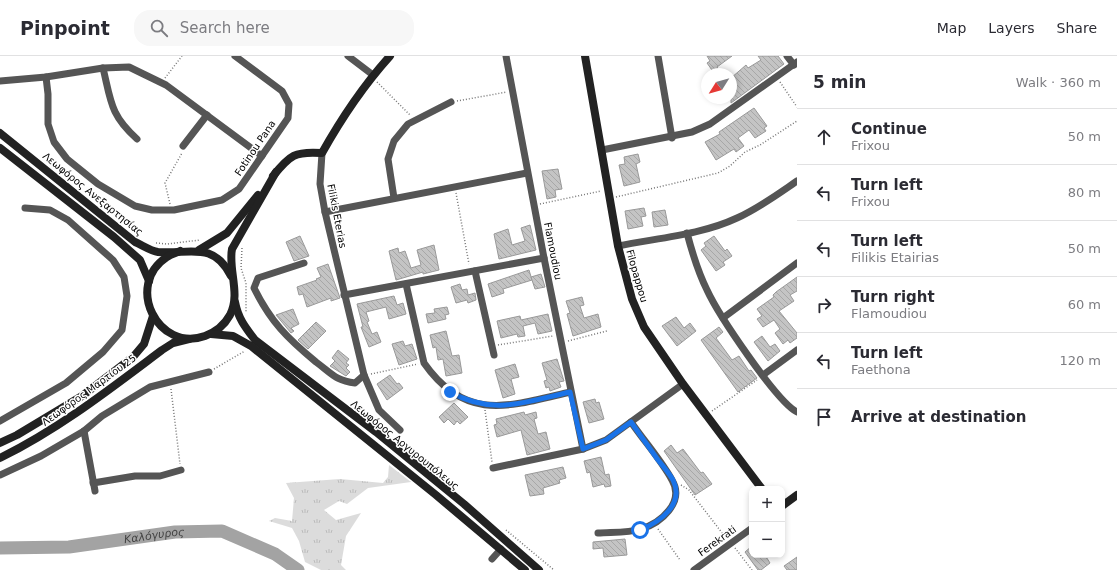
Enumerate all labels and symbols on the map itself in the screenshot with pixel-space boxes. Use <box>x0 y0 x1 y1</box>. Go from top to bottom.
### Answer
north arrow <box>701 68 737 104</box>
street label: Fotinou Pana <box>232 118 278 178</box>
street label: Λεωφόρος Ανεξαρτησίας <box>41 150 145 238</box>
street label: Filikis Eterias <box>325 183 349 249</box>
street label: Flamoudiou <box>542 221 564 281</box>
street label: Filopappou <box>624 248 650 304</box>
street label: Λεωφόρος Μαρτίου 25 <box>40 352 138 428</box>
route end <box>441 383 459 401</box>
street label: Λεωφόρος Αργυρουπόλεως <box>349 398 461 492</box>
route start <box>631 521 649 539</box>
street label: Ferekrati <box>696 524 738 558</box>
water label: Καλόγυρος <box>123 525 185 546</box>

